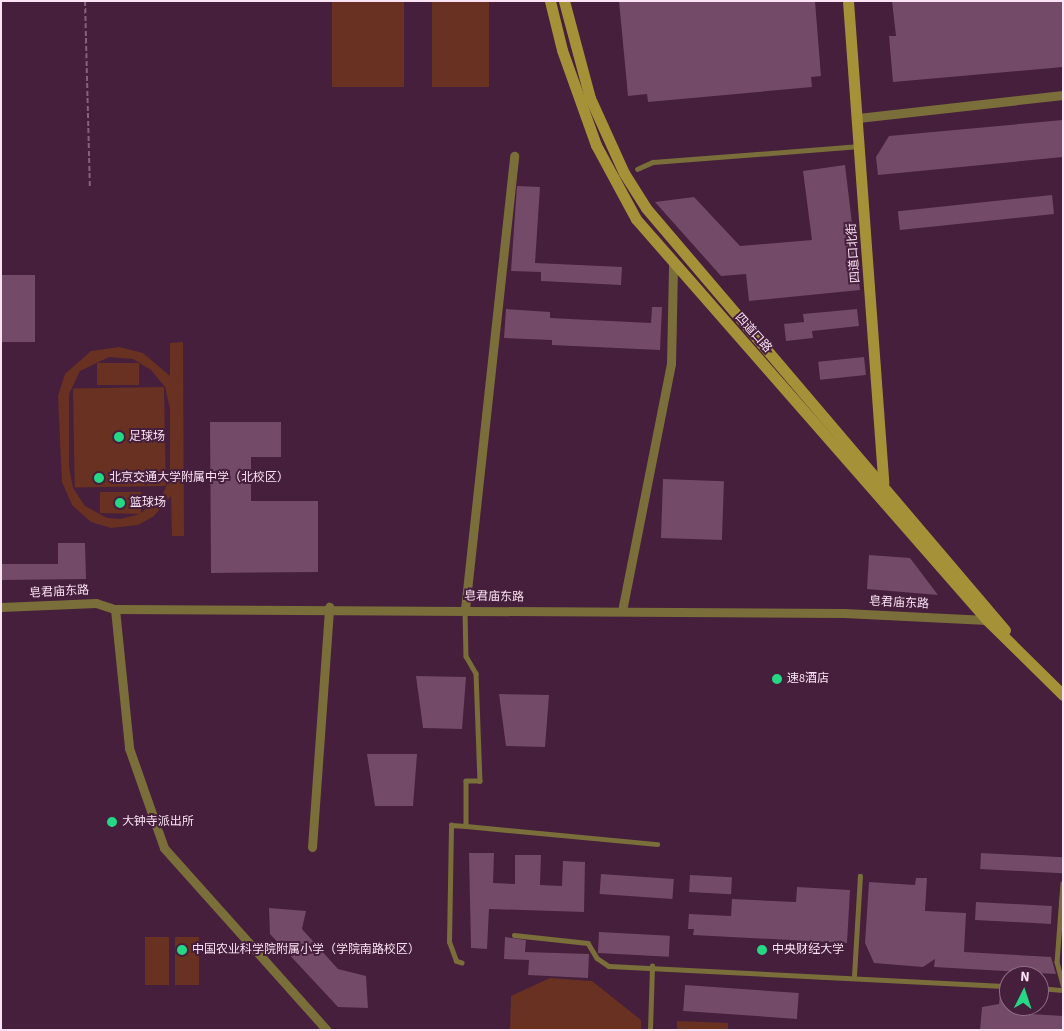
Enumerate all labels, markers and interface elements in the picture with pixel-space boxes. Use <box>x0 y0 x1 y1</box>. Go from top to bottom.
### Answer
street label: 四道口北街 <box>845 223 863 283</box>
street label: 四道口路 <box>732 310 774 356</box>
place label: 足球场 <box>129 430 165 444</box>
marker: 足球场 <box>113 431 125 443</box>
place label: 北京交通大学附属中学（北校区） <box>109 471 289 485</box>
marker: 北京交通大学附属中学（北校区） <box>93 472 105 484</box>
place label: 篮球场 <box>130 496 166 510</box>
marker: 篮球场 <box>114 497 126 509</box>
street label: 皂君庙东路 <box>29 583 89 601</box>
street label: 皂君庙东路 <box>464 589 524 605</box>
street label: 皂君庙东路 <box>869 594 929 612</box>
place label: 速8酒店 <box>787 672 829 686</box>
marker: 速8酒店 <box>771 673 783 685</box>
place label: 大钟寺派出所 <box>122 815 194 829</box>
marker: 大钟寺派出所 <box>106 816 118 828</box>
place label: 中国农业科学院附属小学（学院南路校区） <box>192 943 420 957</box>
place label: 中央财经大学 <box>772 943 844 957</box>
marker: 中国农业科学院附属小学（学院南路校区） <box>176 944 188 956</box>
marker: 中央财经大学 <box>756 944 768 956</box>
north arrow <box>999 966 1049 1016</box>
text: N <box>1020 967 1030 987</box>

